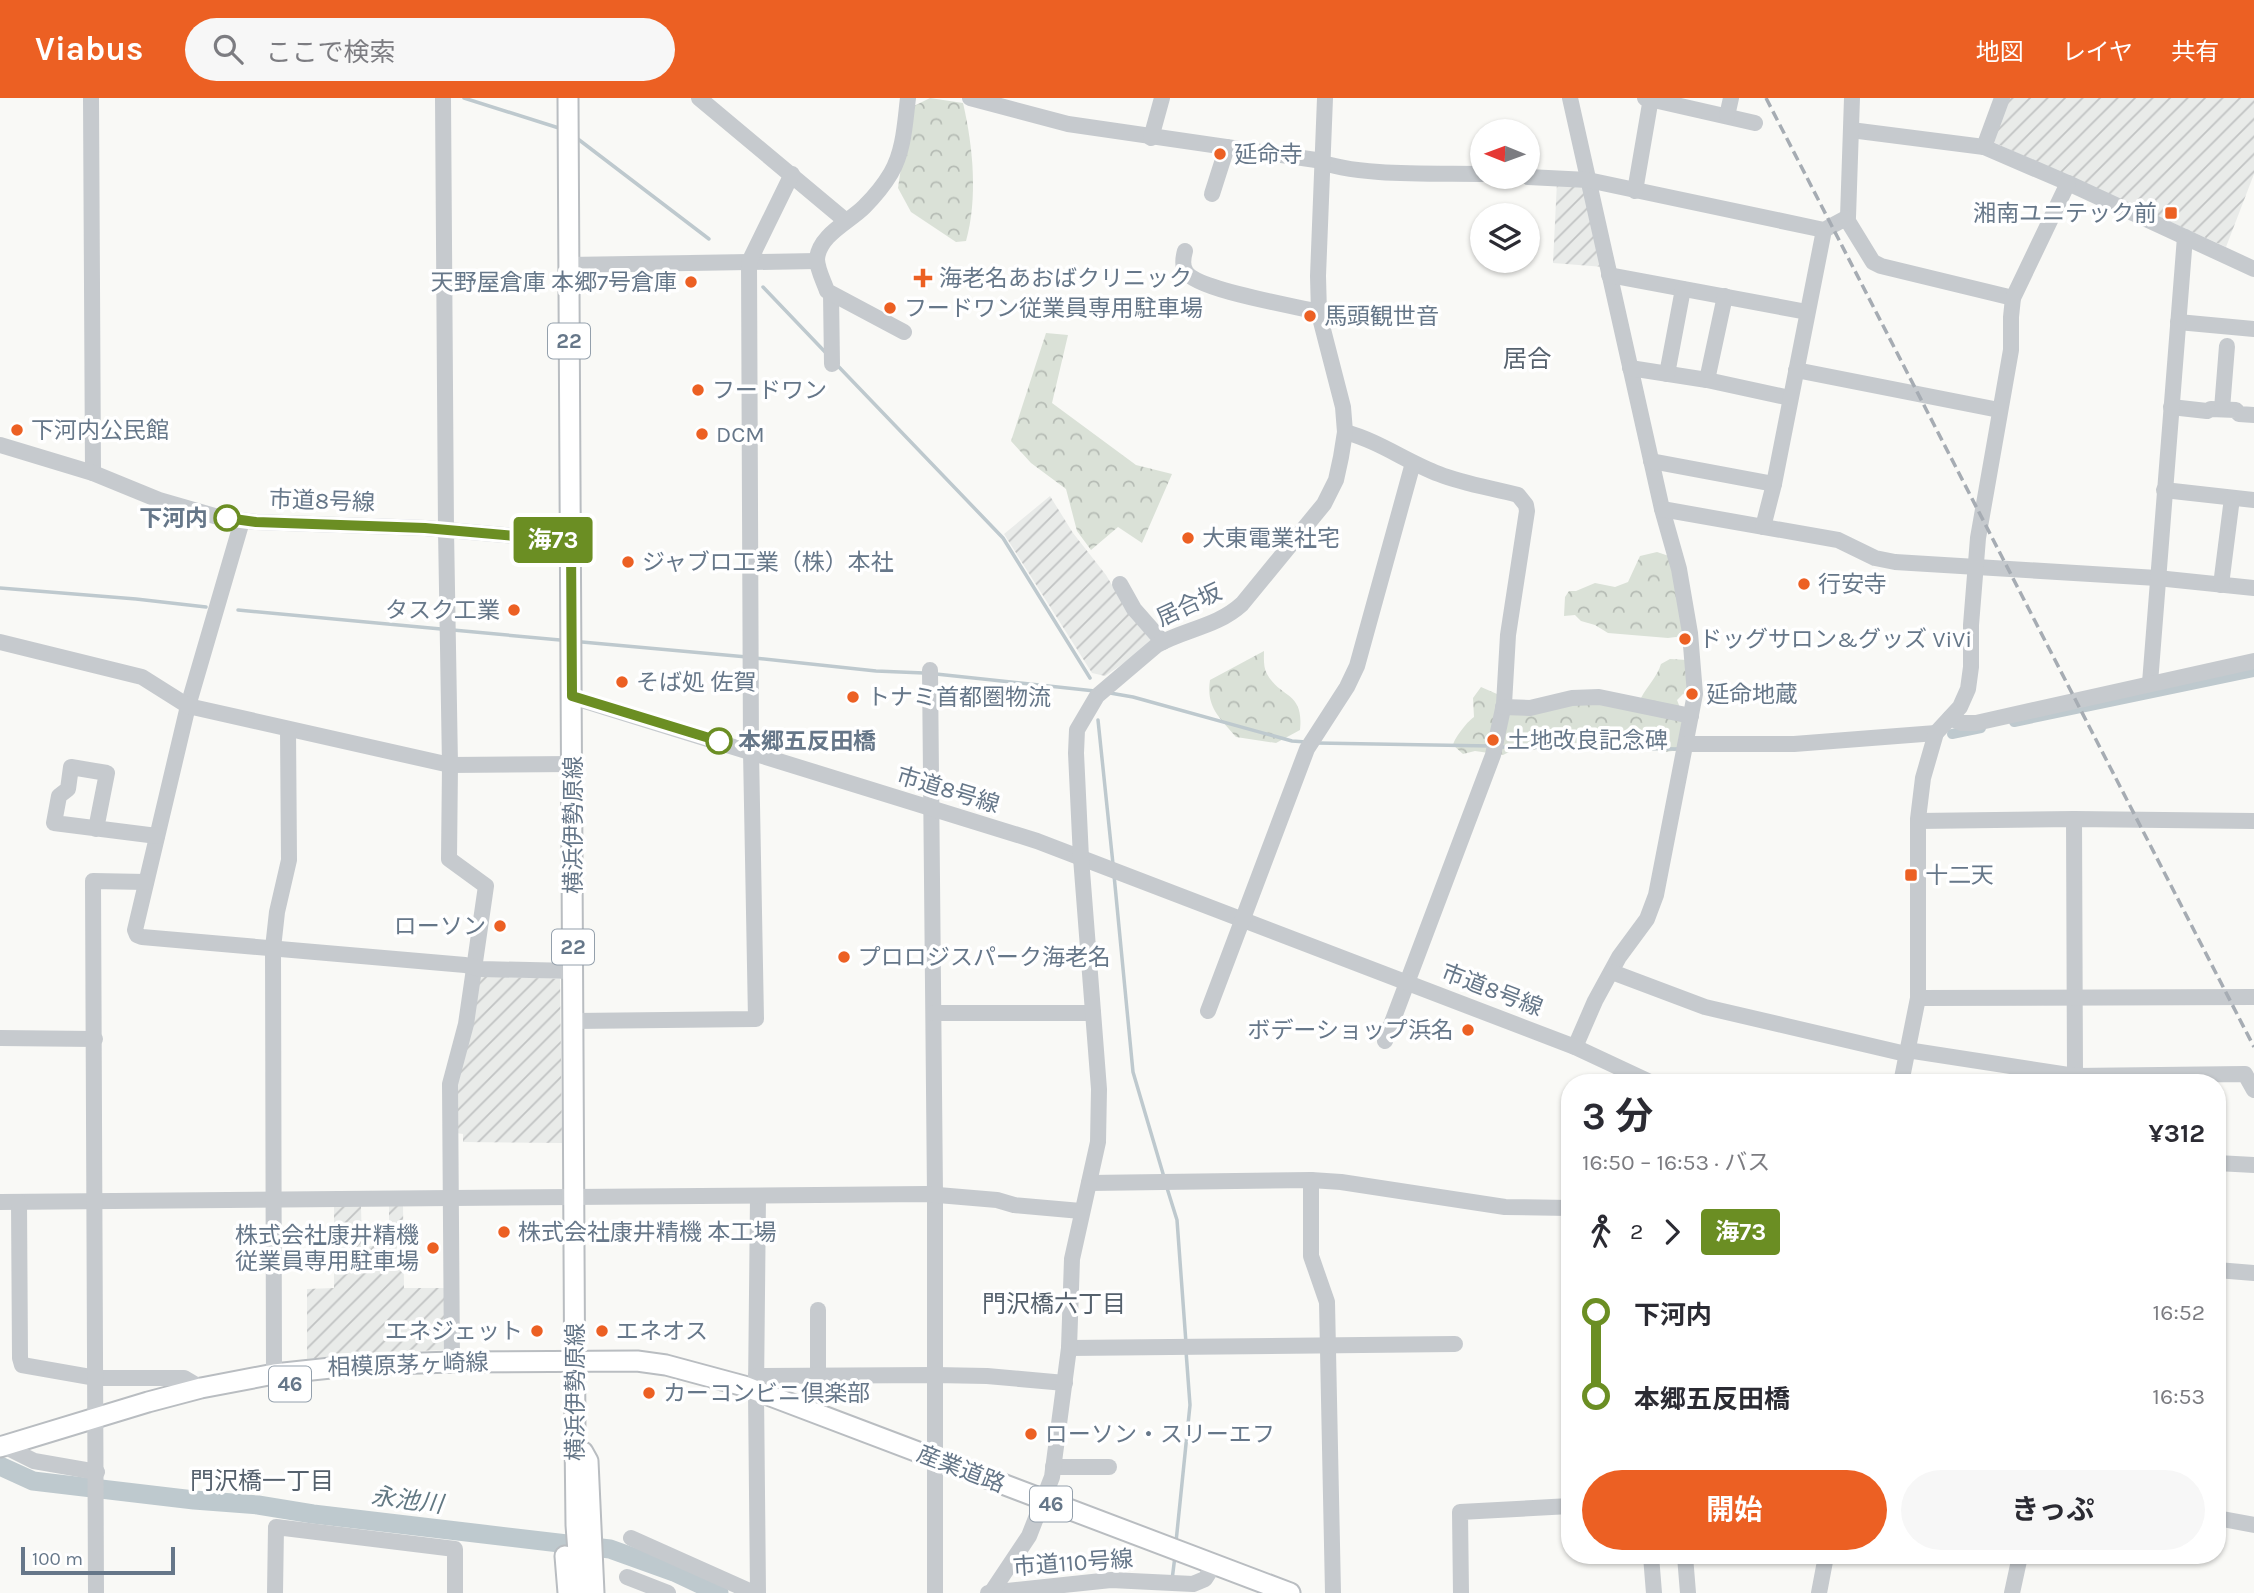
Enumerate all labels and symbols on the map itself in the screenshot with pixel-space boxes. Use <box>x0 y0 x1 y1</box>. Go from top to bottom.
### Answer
north arrow <box>1470 119 1540 189</box>
place label: 延命寺 <box>1234 141 1303 168</box>
marker: 延命寺 <box>1212 146 1228 162</box>
place label: 湘南ユニテック前 <box>1973 200 2157 227</box>
marker: 湘南ユニテック前 <box>2163 205 2179 221</box>
place label: 海老名あおばクリニック <box>939 265 1192 292</box>
marker: 海老名あおばクリニック <box>913 268 933 288</box>
place label: 天野屋倉庫 本郷7号倉庫 <box>431 269 677 296</box>
marker: 天野屋倉庫 本郷7号倉庫 <box>683 274 699 290</box>
place label: フードワン従業員専用駐車場 <box>904 295 1203 322</box>
marker: フードワン従業員専用駐車場 <box>882 300 898 316</box>
place label: 馬頭観世音 <box>1324 303 1439 330</box>
marker: 馬頭観世音 <box>1302 308 1318 324</box>
road number: 22 <box>548 324 590 358</box>
district label: 居合 <box>1503 345 1551 373</box>
place label: フードワン <box>712 377 827 404</box>
marker: フードワン <box>690 382 706 398</box>
place label: 下河内公民館 <box>31 417 169 444</box>
place label: DCM <box>716 421 765 448</box>
marker: 下河内公民館 <box>9 422 25 438</box>
marker: DCM <box>694 426 710 442</box>
street label: 市道8号線 <box>268 486 376 516</box>
place label: 下河内 <box>139 505 208 532</box>
marker: 下河内 <box>214 505 240 531</box>
line badge: 海73 <box>513 517 593 563</box>
place label: 大東電業社宅 <box>1202 525 1340 552</box>
marker: 大東電業社宅 <box>1180 530 1196 546</box>
place label: ジャブロ工業（株）本社 <box>642 549 894 576</box>
marker: ジャブロ工業（株）本社 <box>620 554 636 570</box>
place label: 行安寺 <box>1818 571 1887 598</box>
marker: 行安寺 <box>1796 576 1812 592</box>
street label: 居合坂 <box>1152 578 1226 632</box>
place label: タスク工業 <box>385 597 500 624</box>
marker: タスク工業 <box>506 602 522 618</box>
place label: ドッグサロン&グッズ ViVi <box>1699 626 1972 653</box>
marker: ドッグサロン&グッズ ViVi <box>1677 631 1693 647</box>
place label: そば処 佐賀 <box>636 669 756 696</box>
marker: そば処 佐賀 <box>614 674 630 690</box>
place label: 延命地蔵 <box>1706 681 1798 708</box>
place label: トナミ首都圏物流 <box>867 684 1051 711</box>
marker: 延命地蔵 <box>1684 686 1700 702</box>
marker: トナミ首都圏物流 <box>845 689 861 705</box>
place label: 土地改良記念碑 <box>1507 727 1668 754</box>
marker: 本郷五反田橋 <box>706 728 732 754</box>
place label: 本郷五反田橋 <box>738 728 876 755</box>
marker: 土地改良記念碑 <box>1485 732 1501 748</box>
street label: 横浜伊勢原線 <box>560 756 587 894</box>
street label: 市道8号線 <box>893 762 1003 818</box>
place label: 十二天 <box>1925 862 1994 889</box>
marker: 十二天 <box>1903 867 1919 883</box>
place label: ローソン <box>394 913 486 940</box>
marker: ローソン <box>492 918 508 934</box>
road number: 22 <box>552 930 594 964</box>
place label: プロロジスパーク海老名 <box>858 944 1111 971</box>
marker: プロロジスパーク海老名 <box>836 949 852 965</box>
street label: 市道8号線 <box>1438 958 1546 1022</box>
place label: ボデーショップ浜名 <box>1247 1017 1454 1044</box>
marker: ボデーショップ浜名 <box>1460 1022 1476 1038</box>
place label: 株式会社康井精機 本工場 <box>518 1219 776 1246</box>
place label: 株式会社康井精機 従業員専用駐車場 <box>235 1222 419 1275</box>
marker: 株式会社康井精機 本工場 <box>496 1224 512 1240</box>
marker: 株式会社康井精機 従業員専用駐車場 <box>425 1240 441 1256</box>
district label: 門沢橋六丁目 <box>982 1290 1126 1318</box>
place label: エネジェット <box>385 1318 523 1345</box>
place label: エネオス <box>616 1318 708 1345</box>
marker: エネジェット <box>529 1323 545 1339</box>
street label: 横浜伊勢原線 <box>562 1323 589 1461</box>
marker: エネオス <box>594 1323 610 1339</box>
street label: 相模原茅ヶ崎線 <box>327 1349 489 1381</box>
road number: 46 <box>269 1366 311 1402</box>
place label: カーコンビニ倶楽部 <box>663 1380 870 1407</box>
marker: カーコンビニ倶楽部 <box>641 1385 657 1401</box>
place label: ローソン・スリーエフ <box>1045 1421 1275 1448</box>
marker: ローソン・スリーエフ <box>1023 1426 1039 1442</box>
street label: 産業道路 <box>913 1440 1009 1498</box>
district label: 門沢橋一丁目 <box>190 1467 334 1495</box>
water label: 永池川 <box>370 1482 447 1519</box>
road number: 46 <box>1030 1486 1072 1522</box>
scale bar <box>21 1544 175 1576</box>
street label: 市道110号線 <box>1012 1545 1134 1581</box>

